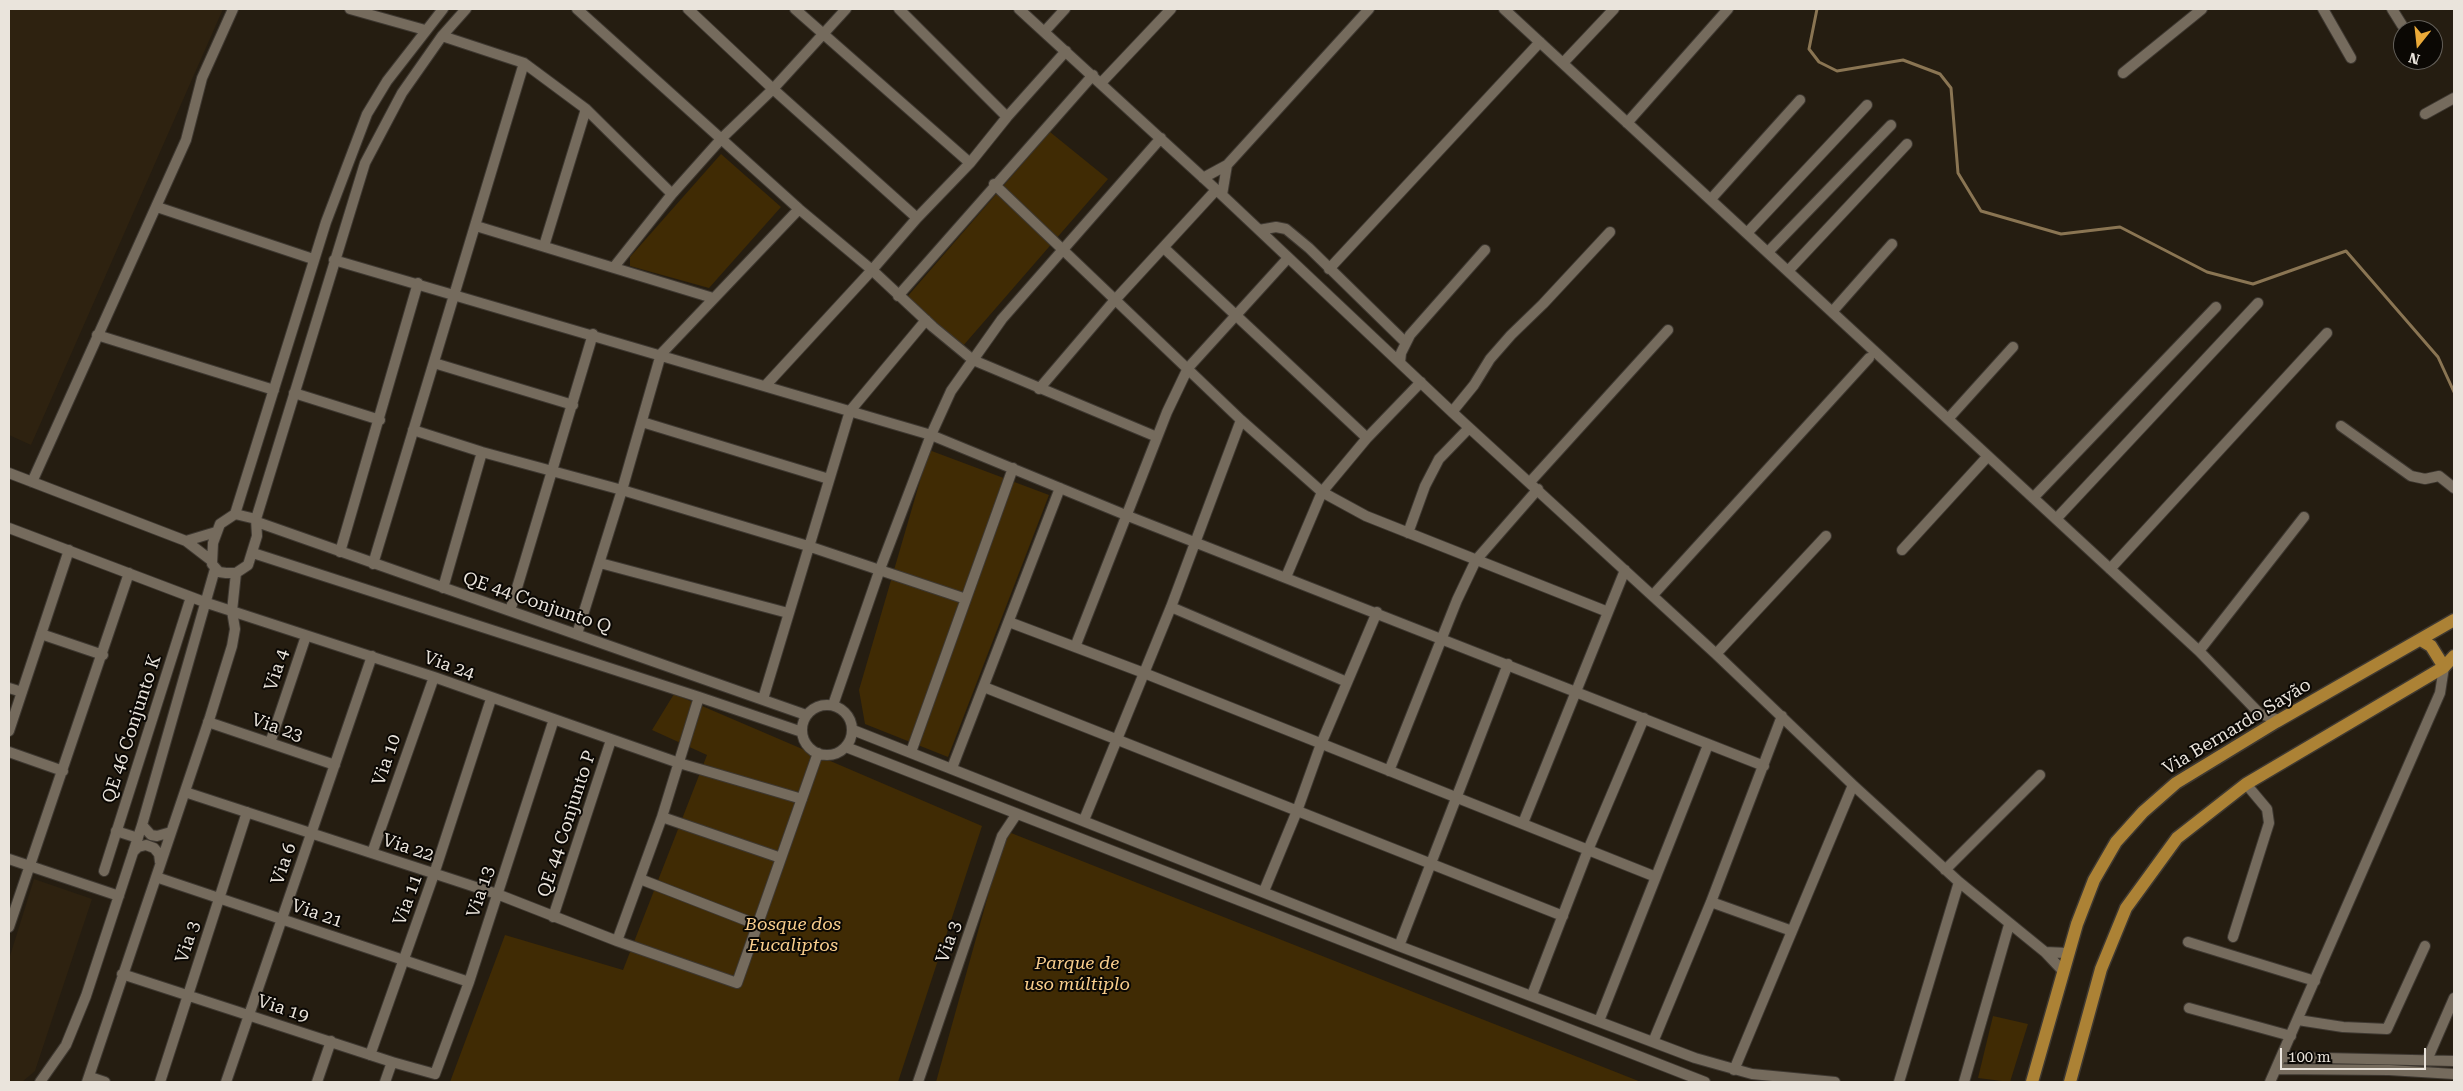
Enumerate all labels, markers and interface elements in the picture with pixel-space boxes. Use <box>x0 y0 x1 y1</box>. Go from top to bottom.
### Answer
north arrow <box>2393 20 2443 70</box>
text: N <box>2407 49 2422 68</box>
street label: QE 44 Conjunto Q <box>460 567 614 639</box>
street label: Via 4 <box>260 646 294 694</box>
street label: Via 24 <box>421 647 477 685</box>
street label: QE 46 Conjunto K <box>98 652 166 806</box>
street label: Via Bernardo Sayão <box>2159 674 2315 780</box>
street label: Via 23 <box>249 709 305 747</box>
street label: Via 10 <box>368 732 406 788</box>
street label: QE 44 Conjunto P <box>533 748 601 900</box>
street label: Via 22 <box>380 830 436 866</box>
street label: Via 6 <box>267 840 301 888</box>
street label: Via 13 <box>463 864 499 920</box>
street label: Via 11 <box>389 872 427 928</box>
street label: Via 21 <box>289 895 345 933</box>
park label: Bosque dos Eucaliptos <box>745 914 841 956</box>
street label: Via 3 <box>171 918 205 966</box>
street label: Via 3 <box>932 918 966 966</box>
park label: Parque de uso múltiplo <box>1024 953 1130 996</box>
street label: Via 19 <box>255 991 311 1027</box>
scale bar <box>2283 1038 2429 1070</box>
text: 100 m <box>2288 1048 2331 1066</box>

